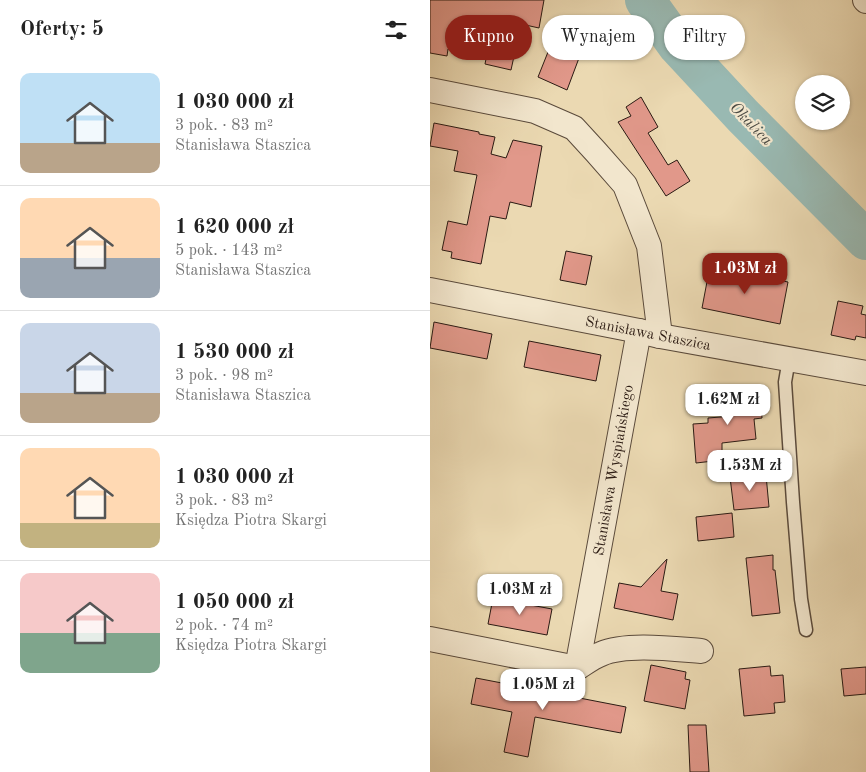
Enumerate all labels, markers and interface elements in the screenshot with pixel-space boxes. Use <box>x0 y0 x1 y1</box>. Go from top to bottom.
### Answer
chip: Kupno <box>445 15 532 60</box>
chip: Wynajem <box>542 15 654 60</box>
chip: Filtry <box>664 15 745 60</box>
icon: filters <box>382 16 410 44</box>
text: Oferty: 5 <box>20 19 104 40</box>
map controls <box>795 75 850 130</box>
button: layers <box>795 75 850 130</box>
text: 1 030 000 zł <box>175 92 294 113</box>
icon: home <box>60 93 120 153</box>
water label: Okalica <box>726 100 775 149</box>
text: 3 pok. · 83 m² <box>175 118 273 134</box>
text: Stanisława Staszica <box>175 138 311 154</box>
text: 1 620 000 zł <box>175 217 294 238</box>
icon: home <box>60 218 120 278</box>
text: 5 pok. · 143 m² <box>175 243 282 259</box>
pin: 1.03M zł <box>693 252 797 295</box>
text: 1.03M zł <box>713 261 777 277</box>
text: Stanisława Staszica <box>175 263 311 279</box>
street label: Stanisława Staszica <box>584 315 712 354</box>
text: 1 530 000 zł <box>175 342 294 363</box>
icon: home <box>60 343 120 403</box>
text: 3 pok. · 98 m² <box>175 368 273 384</box>
street label: Stanisława Wyspiańskiego <box>592 384 637 557</box>
pin: 1.62M zł <box>676 384 780 426</box>
text: Stanisława Staszica <box>175 388 311 404</box>
text: 1.62M zł <box>696 392 760 408</box>
pin: 1.53M zł <box>698 450 802 492</box>
text: 1.53M zł <box>718 458 782 474</box>
text: 1 030 000 zł <box>175 467 294 488</box>
icon: home <box>60 468 120 528</box>
text: 3 pok. · 83 m² <box>175 493 273 509</box>
text: Księdza Piotra Skargi <box>175 513 327 529</box>
pin: 1.03M zł <box>468 574 572 616</box>
text: 1.03M zł <box>488 582 552 598</box>
text: 1 050 000 zł <box>175 592 294 613</box>
icon: home <box>60 593 120 653</box>
text: 2 pok. · 74 m² <box>175 618 273 634</box>
text: Księdza Piotra Skargi <box>175 638 327 654</box>
pin: 1.05M zł <box>491 668 595 711</box>
text: 1.05M zł <box>511 677 575 693</box>

